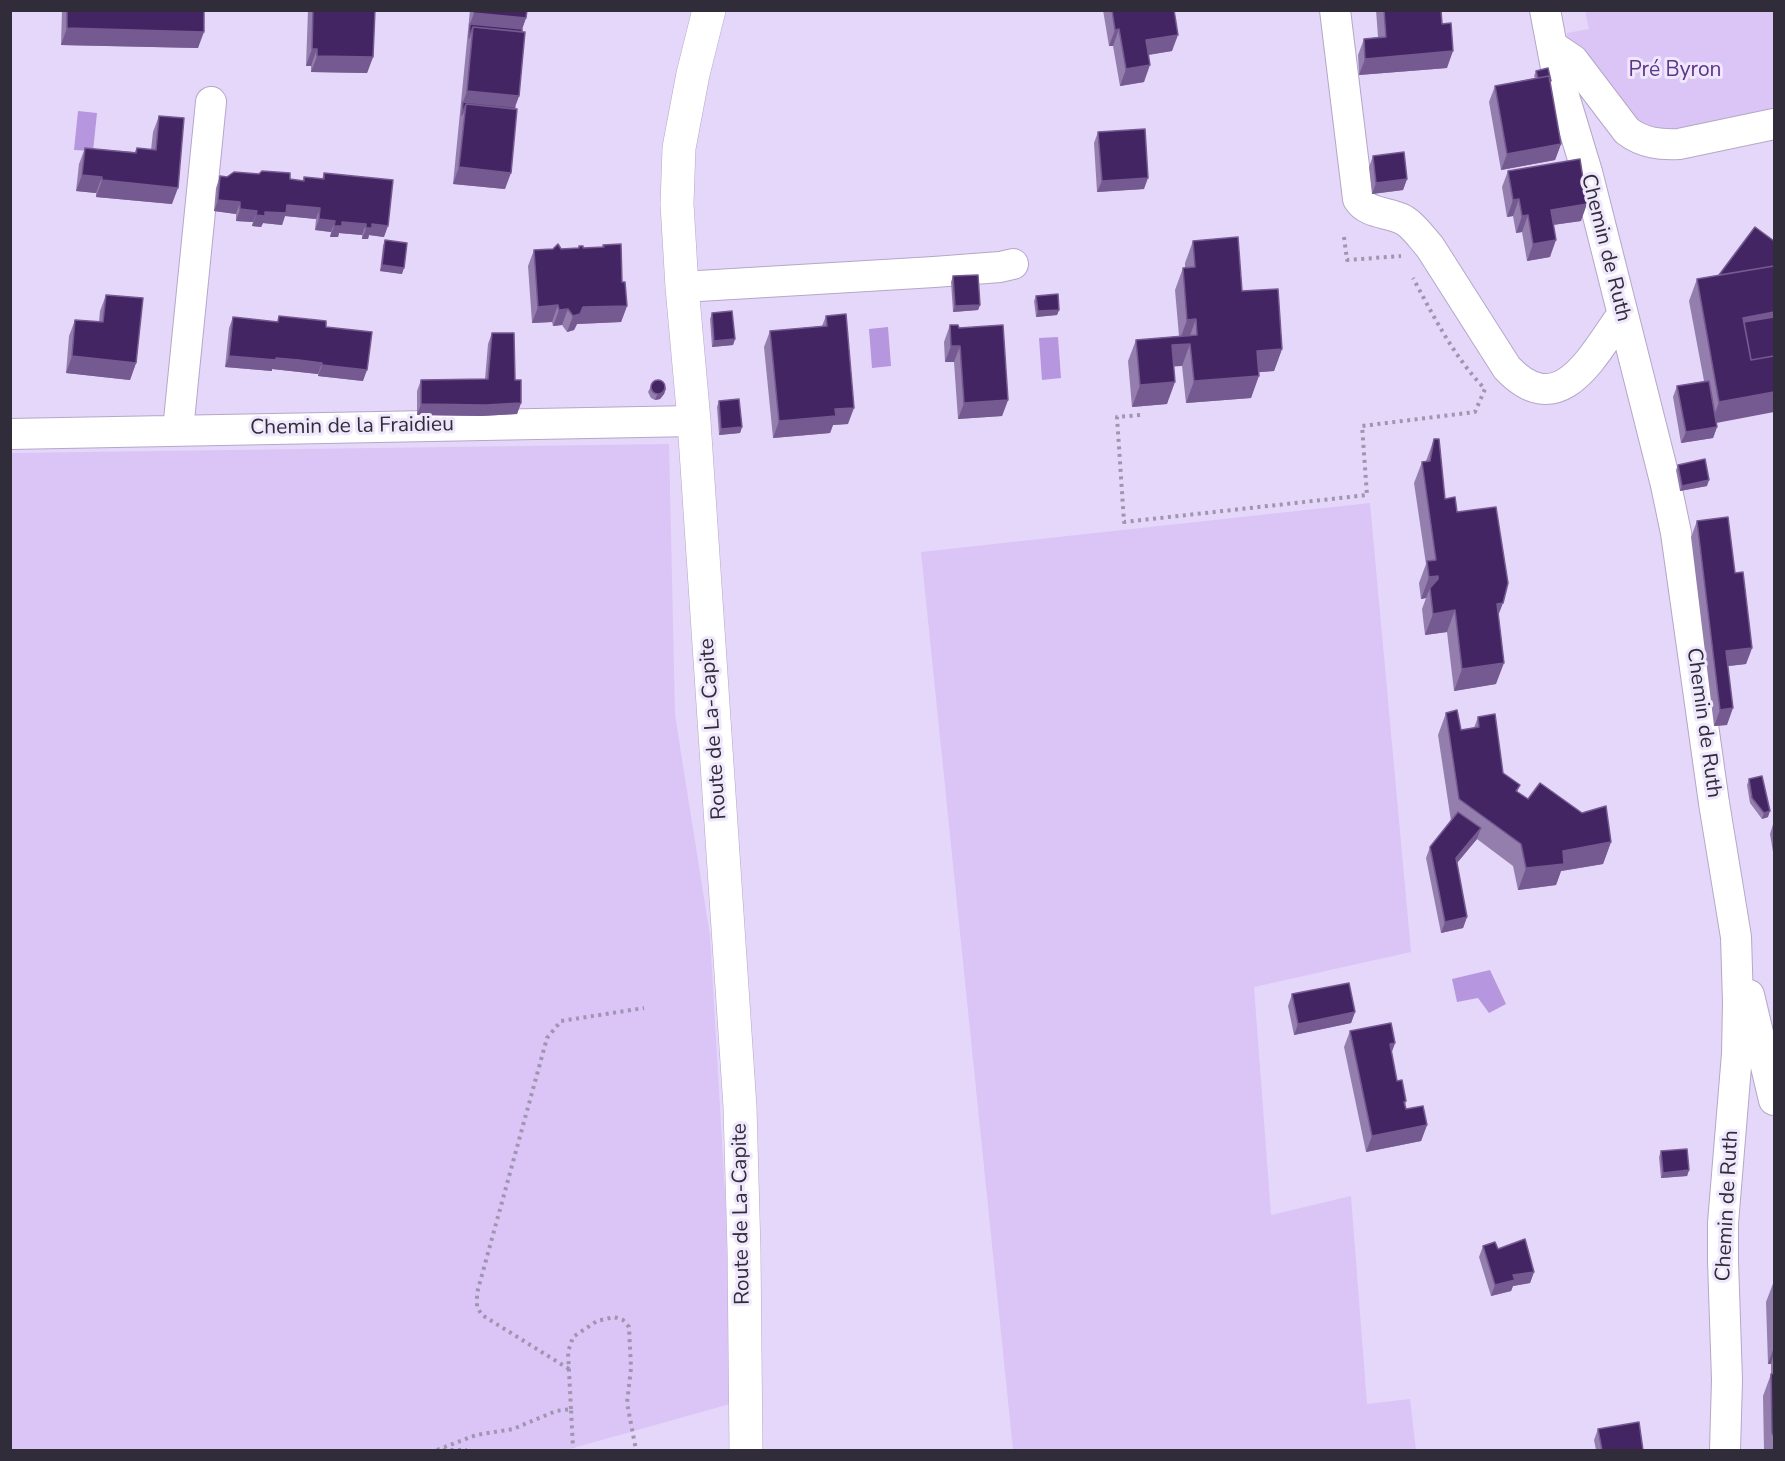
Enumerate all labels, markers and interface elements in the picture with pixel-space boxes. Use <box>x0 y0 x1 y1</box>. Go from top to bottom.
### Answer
park label: Pré Byron <box>1628 58 1722 84</box>
street label: Chemin de Ruth <box>1574 172 1636 324</box>
street label: Chemin de la Fraidieu <box>250 413 454 441</box>
street label: Route de La-Capite <box>695 637 733 821</box>
street label: Chemin de Ruth <box>1680 646 1726 800</box>
street label: Route de La-Capite <box>728 1123 756 1305</box>
street label: Chemin de Ruth <box>1711 1130 1745 1282</box>

